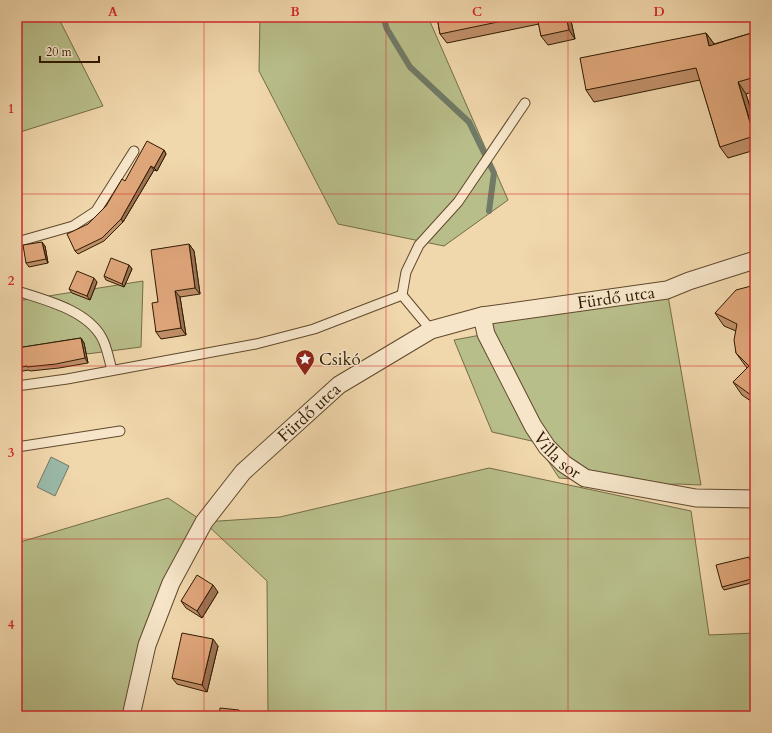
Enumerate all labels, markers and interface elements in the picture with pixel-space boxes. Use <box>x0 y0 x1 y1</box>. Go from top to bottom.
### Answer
text: A <box>108 3 118 21</box>
text: B <box>290 3 300 21</box>
text: C <box>472 3 482 21</box>
text: D <box>653 3 665 21</box>
scale bar <box>40 38 99 64</box>
text: 20 m <box>46 44 73 60</box>
text: 1 <box>8 100 14 118</box>
text: 2 <box>8 272 15 290</box>
street label: Fürdő utca <box>576 280 657 314</box>
place icon: Csikó <box>294 348 316 376</box>
place label: Csikó <box>319 348 361 371</box>
street label: Fürdő utca <box>272 377 346 447</box>
street label: Villa sor <box>528 427 586 484</box>
text: 3 <box>8 444 15 462</box>
text: 4 <box>8 616 15 634</box>

